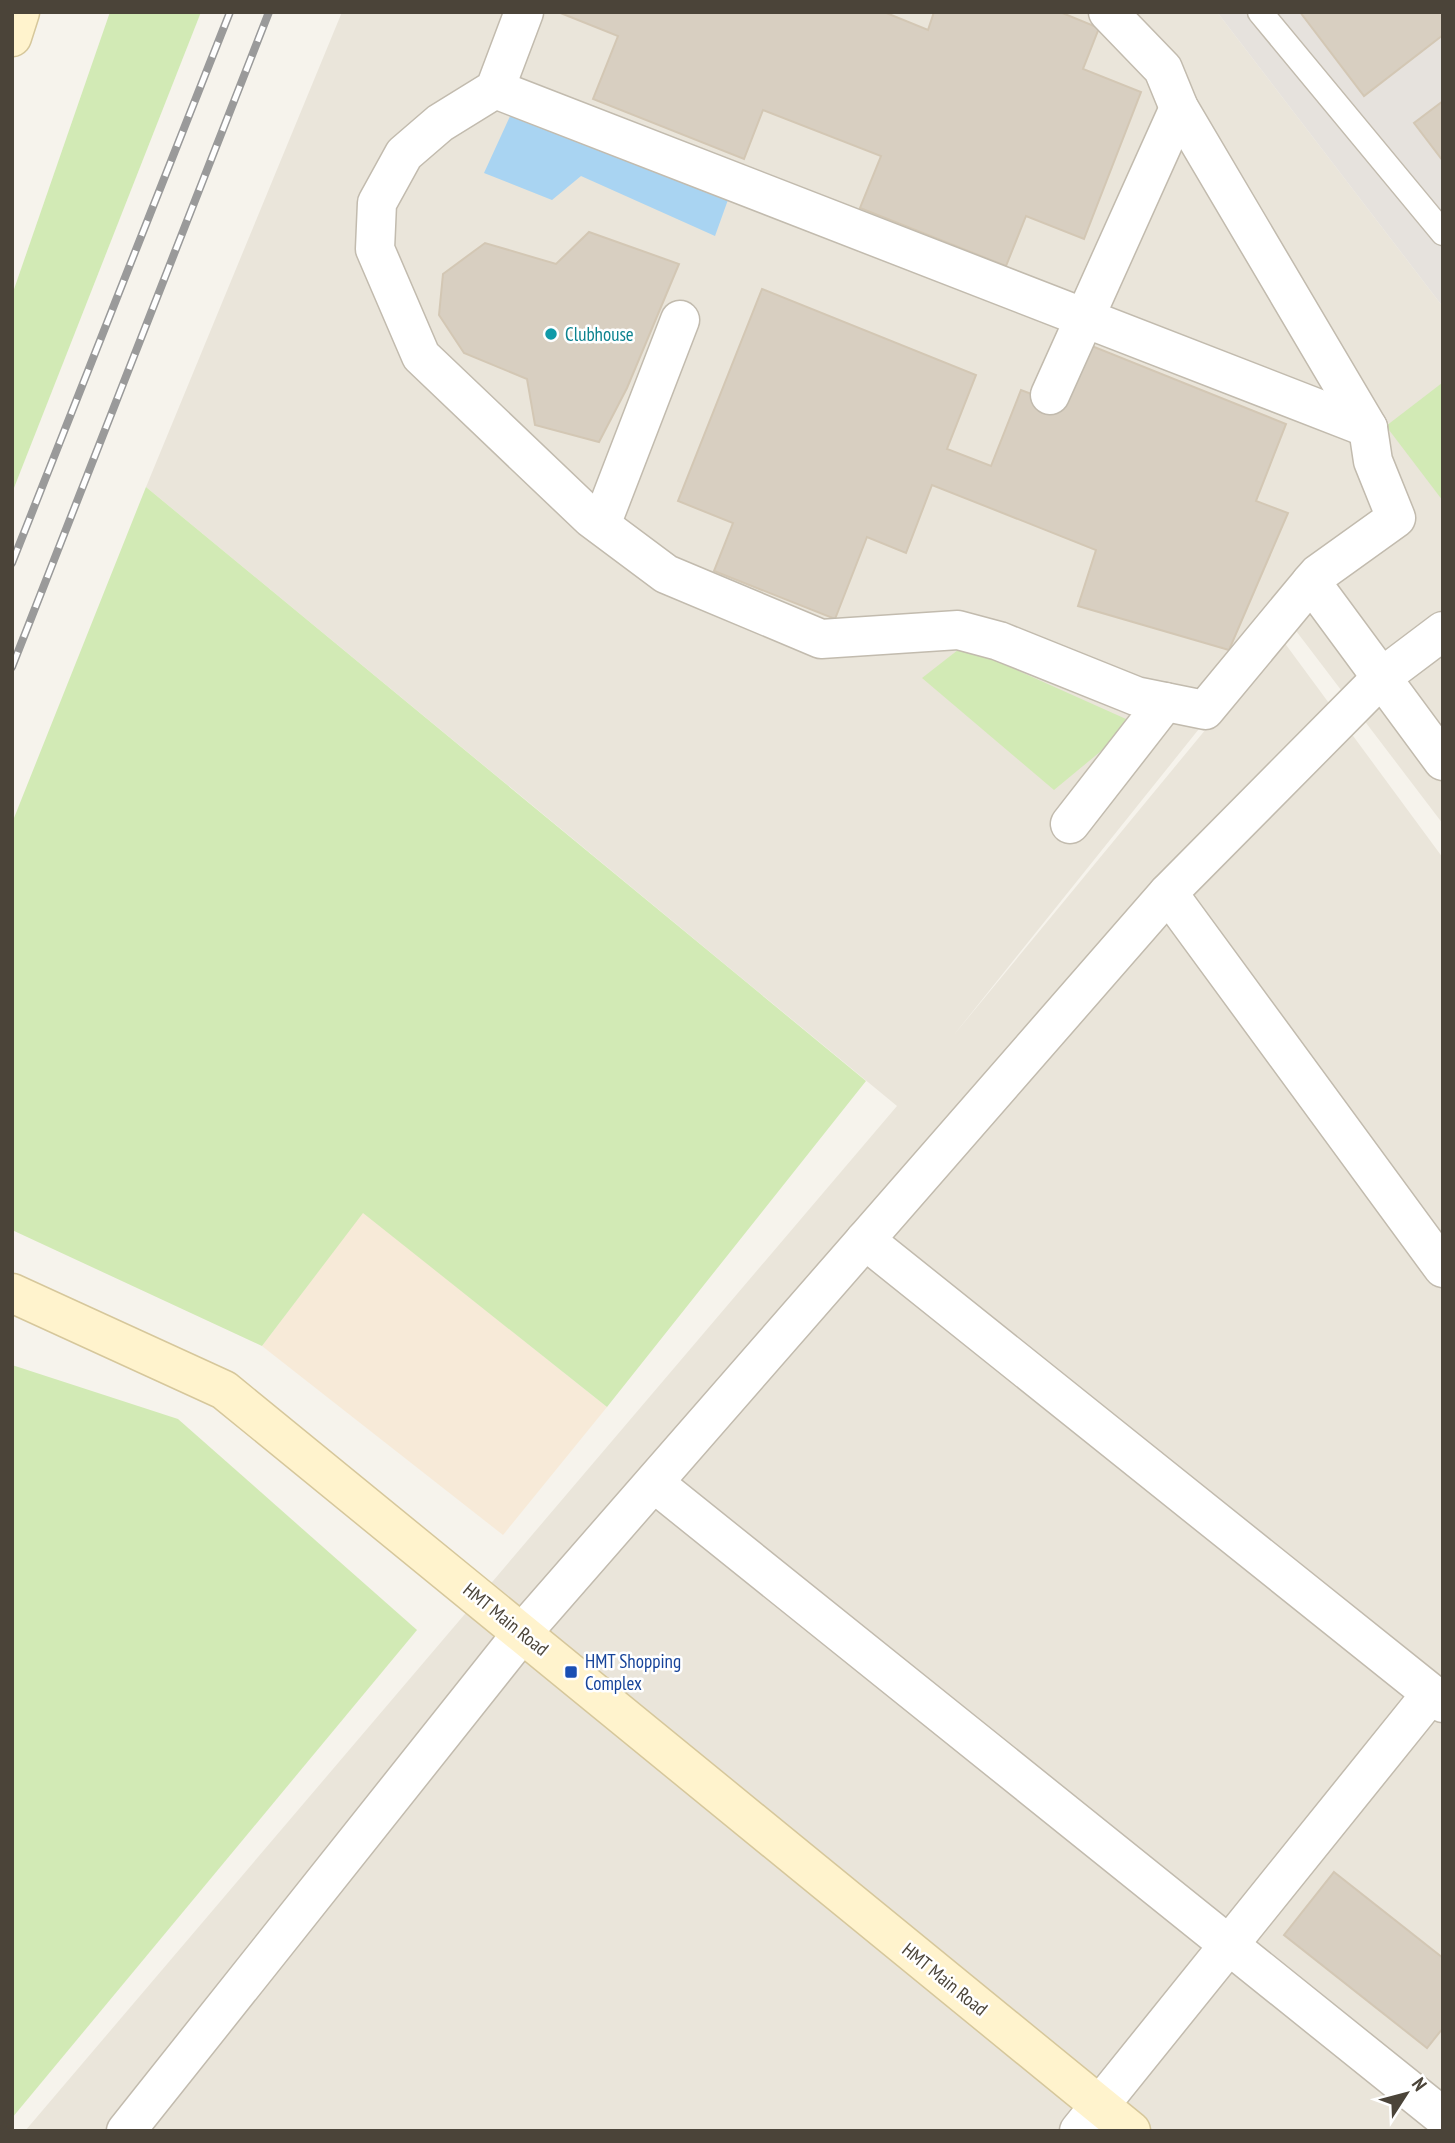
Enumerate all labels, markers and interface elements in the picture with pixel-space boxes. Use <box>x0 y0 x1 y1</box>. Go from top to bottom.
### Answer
place label: Clubhouse <box>565 322 634 346</box>
marker: Clubhouse <box>543 326 559 342</box>
street label: HMT Main Road <box>458 1577 554 1661</box>
place label: HMT Shopping Complex <box>585 1649 681 1695</box>
marker: HMT Shopping Complex <box>563 1664 579 1680</box>
street label: HMT Main Road <box>897 1937 993 2021</box>
north arrow <box>1371 2059 1441 2129</box>
text: N <box>1407 2073 1432 2095</box>

